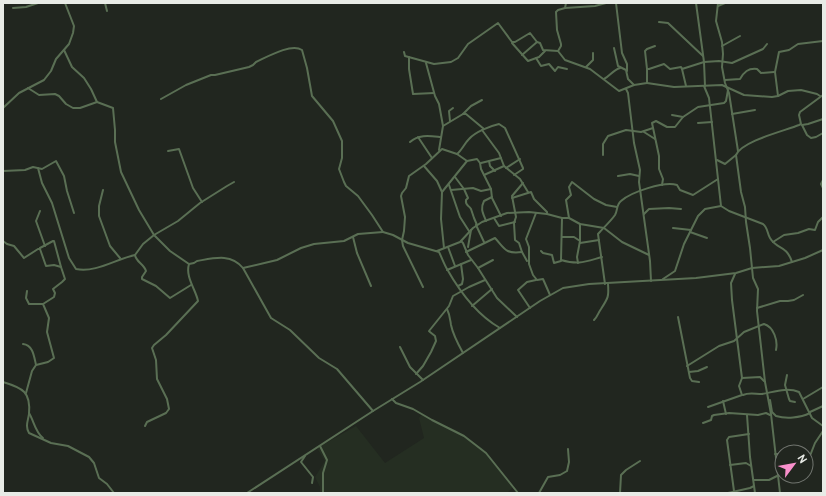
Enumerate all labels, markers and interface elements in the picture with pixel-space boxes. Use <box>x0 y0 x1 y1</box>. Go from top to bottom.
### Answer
north arrow <box>774 444 814 484</box>
text: N <box>794 452 810 466</box>

